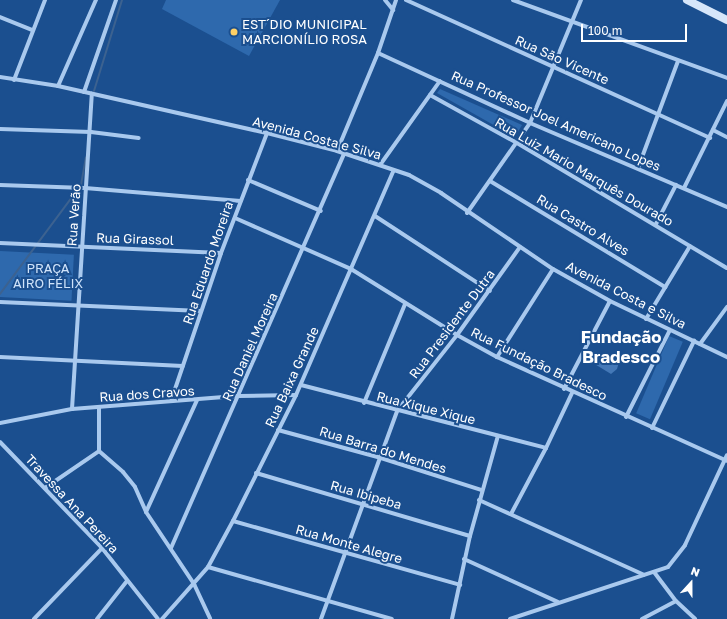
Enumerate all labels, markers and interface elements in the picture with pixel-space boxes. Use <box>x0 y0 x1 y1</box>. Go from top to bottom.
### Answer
scale bar <box>583 16 689 42</box>
place label: EST´DIO MUNICIPAL MARCIONÍLIO ROSA <box>242 17 367 48</box>
text: 100 m <box>588 23 622 38</box>
marker: EST´DIO MUNICIPAL MARCIONÍLIO ROSA <box>229 27 239 37</box>
street label: Rua São Vicente <box>513 32 611 88</box>
street label: Rua Professor Joel Americano Lopes <box>449 68 663 174</box>
street label: Avenida Costa e Silva <box>251 113 383 163</box>
street label: Rua Luiz Mario Marquês Dourado <box>492 114 676 230</box>
street label: Rua Verão <box>64 183 84 247</box>
street label: Rua Castro Alves <box>534 191 632 259</box>
street label: Rua Eduardo Moreira <box>180 199 236 327</box>
street label: Rua Girassol <box>96 230 174 248</box>
street label: Avenida Costa e Silva <box>563 258 689 332</box>
park label: PRAÇA AIRO FÉLIX <box>13 261 83 292</box>
street label: Rua Presidente Dutra <box>406 266 498 382</box>
street label: Rua Daniel Moreira <box>219 290 281 404</box>
street label: Rua Baixa Grande <box>262 324 322 430</box>
street label: Rua Fundação Bradesco <box>468 324 610 404</box>
district label: Fundação Bradesco <box>581 327 661 367</box>
street label: Rua dos Cravos <box>99 383 195 405</box>
street label: Rua Xique Xique <box>375 388 477 428</box>
street label: Rua Barra do Mendes <box>318 423 448 477</box>
street label: Travessa Ana Pereira <box>22 451 122 557</box>
street label: Rua Ibipeba <box>329 477 403 513</box>
street label: Rua Monte Alegre <box>294 521 404 567</box>
north arrow <box>671 563 711 603</box>
text: N <box>689 564 702 579</box>

